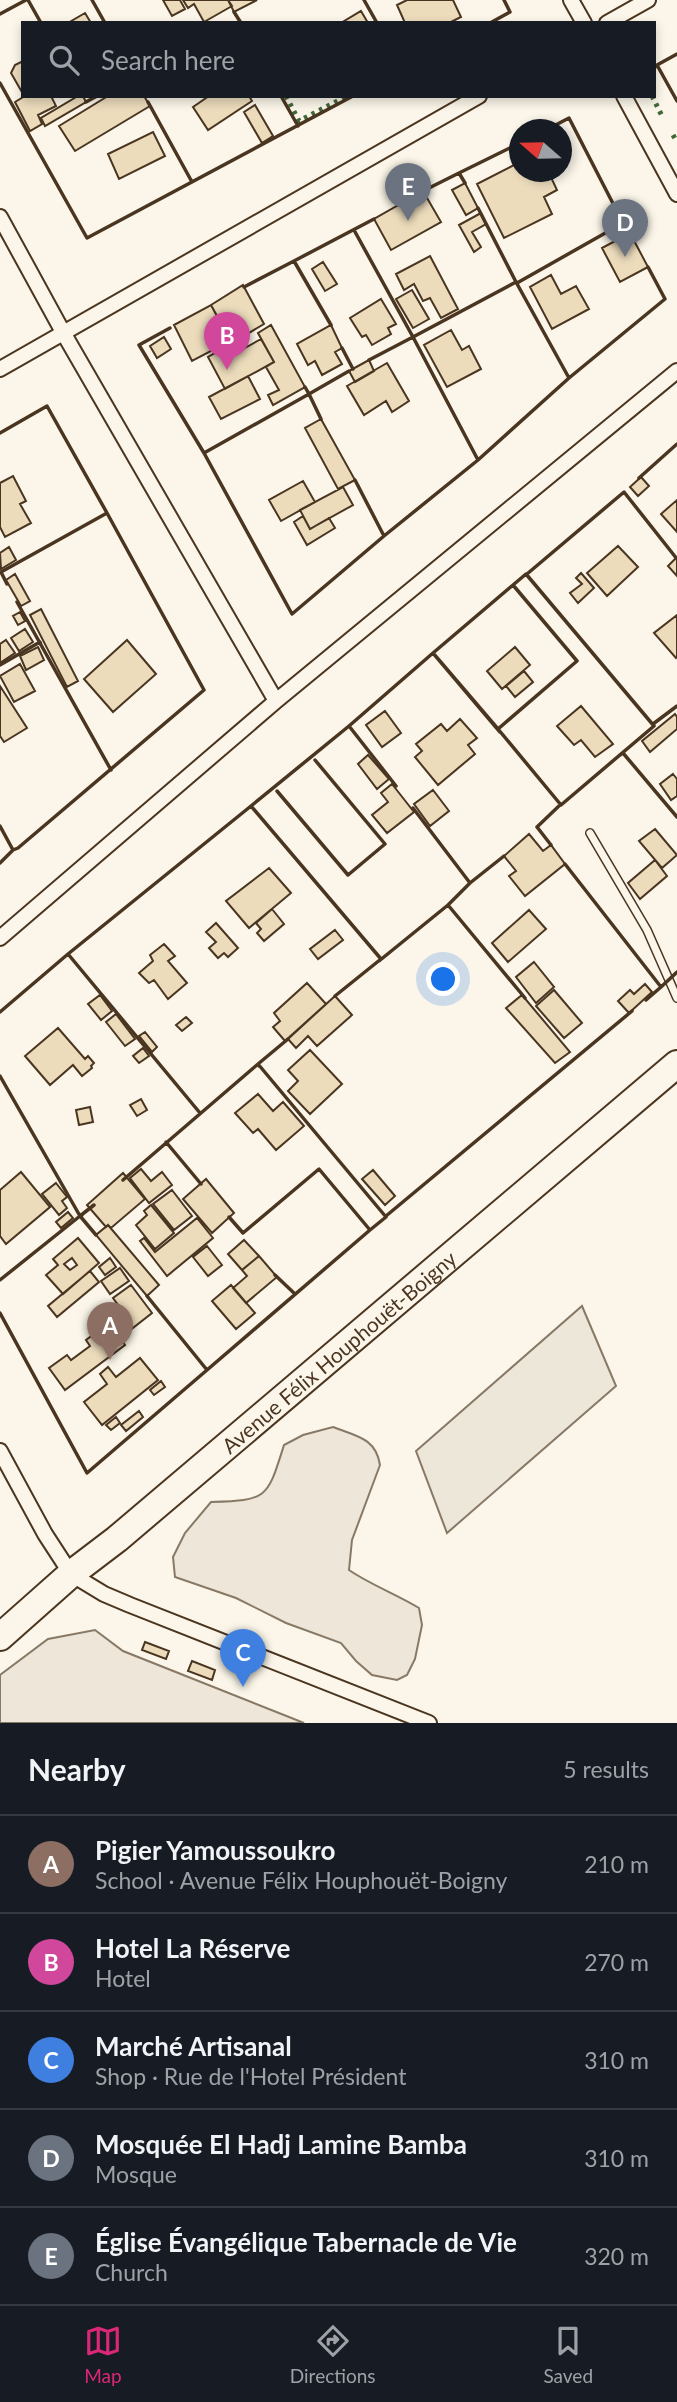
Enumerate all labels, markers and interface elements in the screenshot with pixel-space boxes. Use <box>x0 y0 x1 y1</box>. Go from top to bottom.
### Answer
search box <box>21 21 656 98</box>
icon: search <box>45 41 83 79</box>
text: Search here <box>101 44 235 76</box>
north arrow <box>509 119 572 182</box>
pin: E <box>385 163 431 221</box>
pin: D <box>602 199 648 257</box>
pin: B <box>204 312 250 370</box>
your location <box>426 962 460 996</box>
street label: Avenue Félix Houphouët-Boigny <box>216 1245 461 1458</box>
pin: A <box>87 1302 133 1360</box>
pin: C <box>220 1629 266 1687</box>
text: Nearby <box>28 1751 126 1787</box>
text: 5 results <box>563 1755 649 1783</box>
text: Pigier Yamoussoukro <box>95 1834 335 1866</box>
text: A <box>43 1850 59 1878</box>
text: 210 m <box>584 1850 649 1878</box>
text: School · Avenue Félix Houphouët-Boigny <box>95 1866 507 1894</box>
text: Hotel La Réserve <box>95 1932 291 1964</box>
text: B <box>43 1948 59 1976</box>
text: 270 m <box>584 1948 649 1976</box>
text: Hotel <box>95 1964 151 1992</box>
text: Marché Artisanal <box>95 2030 292 2062</box>
text: C <box>43 2046 59 2074</box>
text: 310 m <box>584 2046 649 2074</box>
text: Shop · Rue de l'Hotel Président <box>95 2062 406 2090</box>
text: Mosquée El Hadj Lamine Bamba <box>95 2128 467 2160</box>
text: D <box>42 2144 60 2172</box>
text: 310 m <box>584 2144 649 2172</box>
text: Mosque <box>95 2160 177 2188</box>
text: Église Évangélique Tabernacle de Vie <box>95 2226 517 2258</box>
text: E <box>44 2242 58 2270</box>
text: 320 m <box>584 2242 649 2270</box>
text: Church <box>95 2258 168 2286</box>
tab: Map <box>84 2322 122 2387</box>
tab: Directions <box>290 2322 376 2387</box>
tab: Saved <box>543 2322 593 2387</box>

